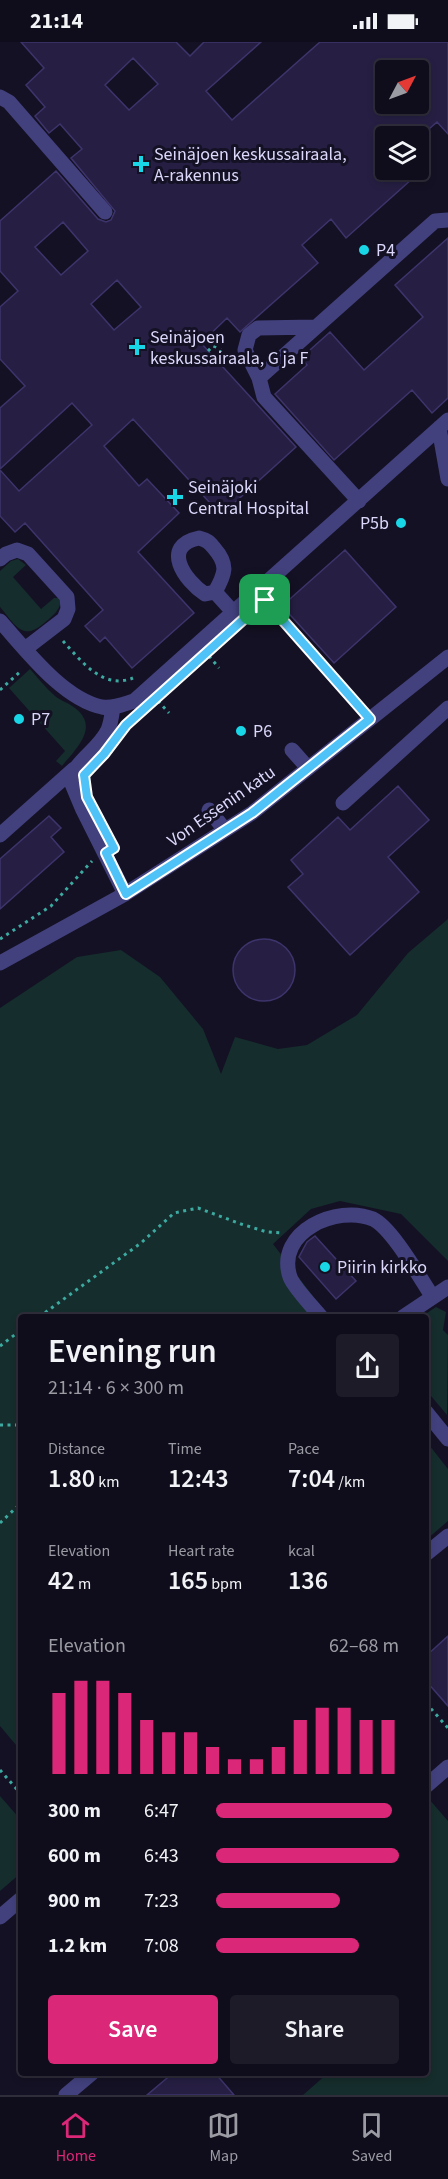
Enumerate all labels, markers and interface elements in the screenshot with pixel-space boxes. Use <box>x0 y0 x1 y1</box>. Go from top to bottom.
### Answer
text: 21:14 <box>30 5 83 37</box>
north arrow <box>375 60 429 114</box>
map controls <box>375 60 429 180</box>
button: layers <box>375 126 429 180</box>
place label: Seinäjoen keskussairaala, A-rakennus <box>154 142 347 188</box>
marker: Seinäjoen keskussairaala, A-rakennus <box>132 155 150 173</box>
place label: P4 <box>376 238 395 263</box>
marker: P4 <box>357 243 371 257</box>
place label: Seinäjoen keskussairaala, G ja F <box>150 325 309 371</box>
marker: Seinäjoen keskussairaala, G ja F <box>128 338 146 356</box>
place label: Seinäjoki Central Hospital <box>188 475 309 521</box>
marker: Seinäjoki Central Hospital <box>166 488 184 506</box>
place label: P5b <box>360 511 389 536</box>
marker: P5b <box>394 516 408 530</box>
pin <box>239 574 290 625</box>
icon: arrive <box>248 583 281 616</box>
place label: P7 <box>31 707 50 732</box>
marker: P7 <box>12 712 26 726</box>
place label: P6 <box>253 719 272 744</box>
marker: P6 <box>234 724 248 738</box>
street label: Von Essenin katu <box>162 760 280 853</box>
place label: Piirin kirkko <box>337 1255 427 1280</box>
marker: Piirin kirkko <box>318 1260 332 1274</box>
text: Evening run <box>48 1328 217 1375</box>
button: share <box>336 1334 399 1397</box>
text: 21:14 · 6 × 300 m <box>48 1374 184 1402</box>
text: Distance <box>48 1438 105 1460</box>
text: Time <box>168 1438 202 1460</box>
text: Pace <box>288 1438 319 1460</box>
text: 1.80 <box>48 1460 95 1497</box>
text: 12:43 <box>168 1460 229 1497</box>
text: 7:04 <box>288 1460 335 1497</box>
text: km <box>95 1471 120 1493</box>
text: /km <box>335 1471 365 1493</box>
text: Elevation <box>48 1540 110 1562</box>
text: Heart rate <box>168 1540 235 1562</box>
text: kcal <box>288 1540 315 1562</box>
text: 42 <box>48 1562 75 1599</box>
text: 165 <box>168 1562 208 1599</box>
text: 136 <box>288 1562 328 1599</box>
text: m <box>75 1573 91 1595</box>
text: bpm <box>208 1573 242 1595</box>
text: Elevation <box>48 1632 126 1660</box>
text: 62–68 m <box>329 1632 399 1660</box>
text: 300 m <box>48 1797 101 1825</box>
text: 6:47 <box>144 1797 179 1825</box>
text: 600 m <box>48 1842 101 1870</box>
text: 6:43 <box>144 1842 179 1870</box>
text: 900 m <box>48 1887 101 1915</box>
text: 7:23 <box>144 1887 179 1915</box>
text: 1.2 km <box>48 1932 107 1960</box>
text: 7:08 <box>144 1932 179 1960</box>
button: Save <box>48 1995 218 2064</box>
button: Share <box>230 1995 399 2064</box>
tab: Home <box>56 2109 96 2167</box>
tab: Map <box>207 2109 240 2167</box>
tab: Saved <box>352 2109 392 2167</box>

